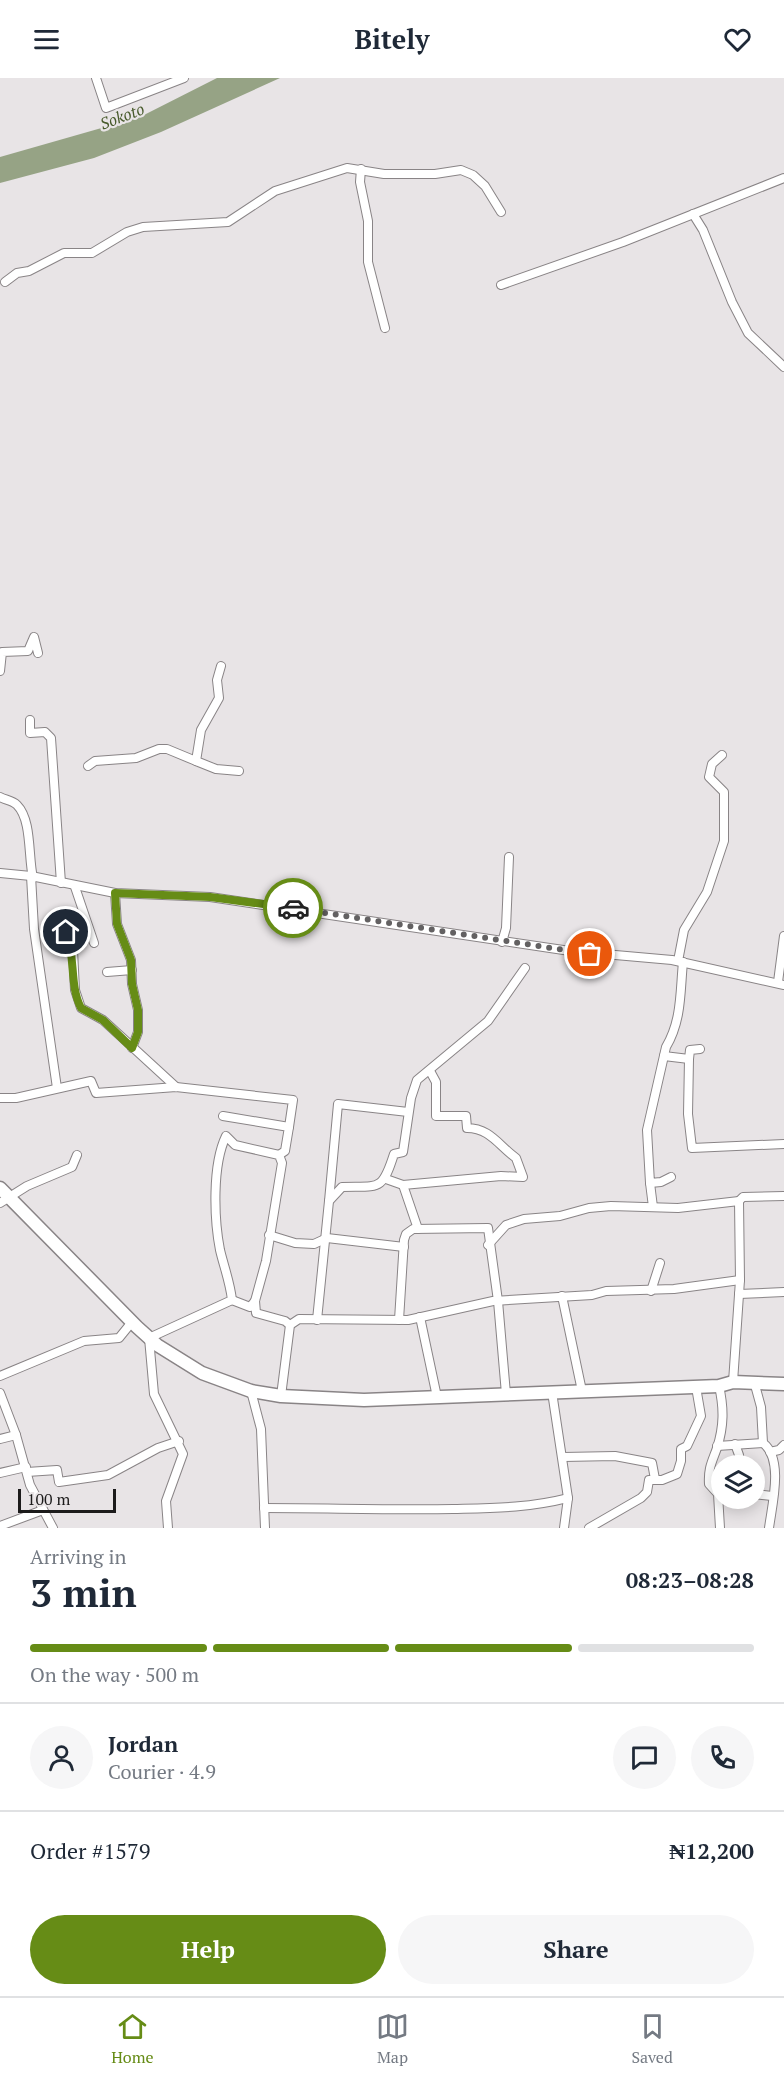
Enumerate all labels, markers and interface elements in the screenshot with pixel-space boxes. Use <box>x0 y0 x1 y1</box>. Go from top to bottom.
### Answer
text: Bitely <box>355 21 429 57</box>
icon: menu <box>30 23 63 56</box>
icon: heart <box>721 23 754 56</box>
water label: Sokoto <box>97 98 147 134</box>
courier <box>263 878 323 938</box>
icon: car <box>277 892 310 925</box>
pin <box>40 906 91 957</box>
icon: home <box>49 915 82 948</box>
pin <box>564 928 615 979</box>
icon: bag <box>573 937 606 970</box>
map controls <box>711 1455 765 1509</box>
button: layers <box>711 1455 765 1509</box>
scale bar <box>18 1486 116 1514</box>
text: 100 m <box>27 1488 70 1510</box>
text: Arriving in <box>30 1543 126 1570</box>
text: 08:23–08:28 <box>626 1565 754 1594</box>
text: 3 min <box>30 1566 137 1618</box>
text: On the way · 500 m <box>30 1661 199 1688</box>
button: person <box>30 1726 93 1789</box>
button: chat <box>613 1726 676 1789</box>
button: phone <box>691 1726 754 1789</box>
text: Jordan <box>108 1729 178 1758</box>
text: Courier · 4.9 <box>108 1758 216 1785</box>
text: Order #1579 <box>30 1836 150 1865</box>
text: ₦12,200 <box>669 1836 754 1865</box>
button: Help <box>30 1915 386 1984</box>
button: Share <box>398 1915 754 1984</box>
tab: Home <box>111 2010 154 2068</box>
tab: Map <box>376 2010 409 2068</box>
tab: Saved <box>631 2010 673 2068</box>

